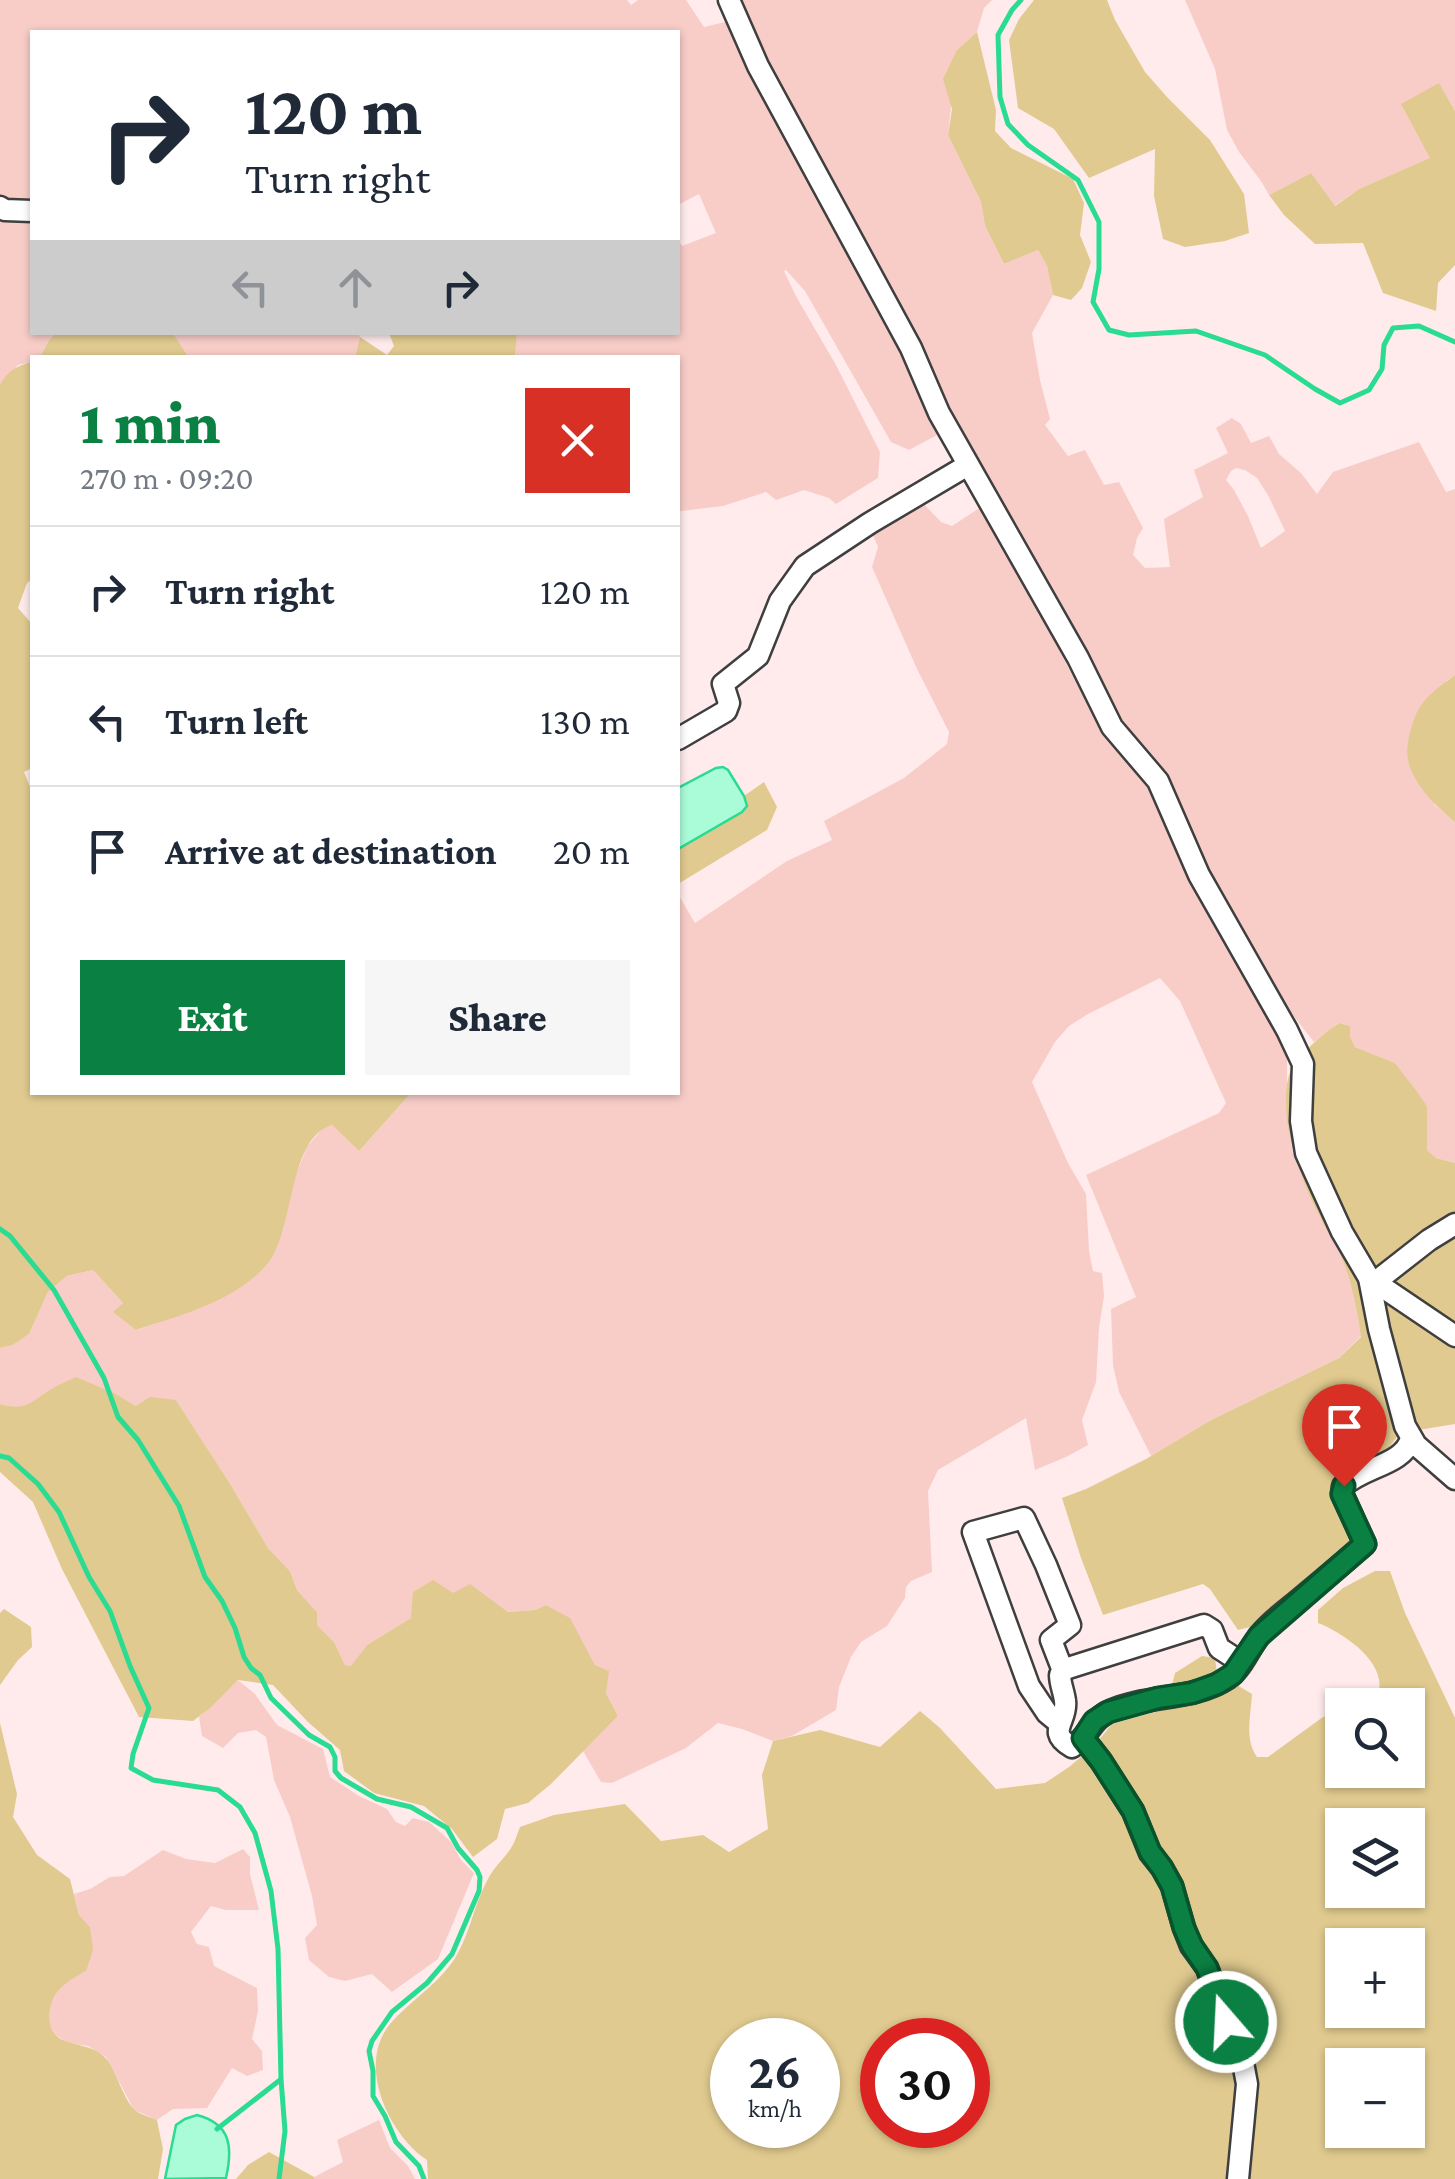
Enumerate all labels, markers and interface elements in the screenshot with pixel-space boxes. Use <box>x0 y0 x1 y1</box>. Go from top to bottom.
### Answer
icon: right <box>80 70 210 200</box>
text: 120 m <box>245 71 422 149</box>
text: Turn right <box>245 153 430 203</box>
icon: left <box>223 260 278 315</box>
icon: ahead <box>328 260 383 315</box>
icon: right <box>433 260 488 315</box>
button: close <box>525 388 630 493</box>
text: 1 min <box>80 389 220 456</box>
text: 270 m · 09:20 <box>80 460 254 496</box>
icon: right <box>80 564 135 619</box>
text: Turn right <box>165 570 334 612</box>
text: 120 m <box>540 570 630 612</box>
icon: left <box>80 694 135 749</box>
text: Turn left <box>165 700 308 742</box>
text: 130 m <box>540 700 630 742</box>
icon: arrive <box>80 824 135 879</box>
text: Arrive at destination <box>165 830 497 872</box>
text: 20 m <box>553 830 630 872</box>
button: Exit <box>80 960 345 1075</box>
button: Share <box>365 960 630 1075</box>
pin <box>1302 1384 1387 1487</box>
icon: arrive <box>1317 1399 1372 1454</box>
map controls <box>1325 1688 1425 2148</box>
button: search <box>1325 1688 1425 1788</box>
button: layers <box>1325 1808 1425 1908</box>
button: + <box>1325 1928 1425 2028</box>
position arrow <box>1174 1970 1278 2074</box>
speed limit sign: 30 <box>860 2018 990 2148</box>
text: 26 <box>749 2043 801 2099</box>
button: − <box>1325 2048 1425 2148</box>
text: km/h <box>748 2095 802 2122</box>

